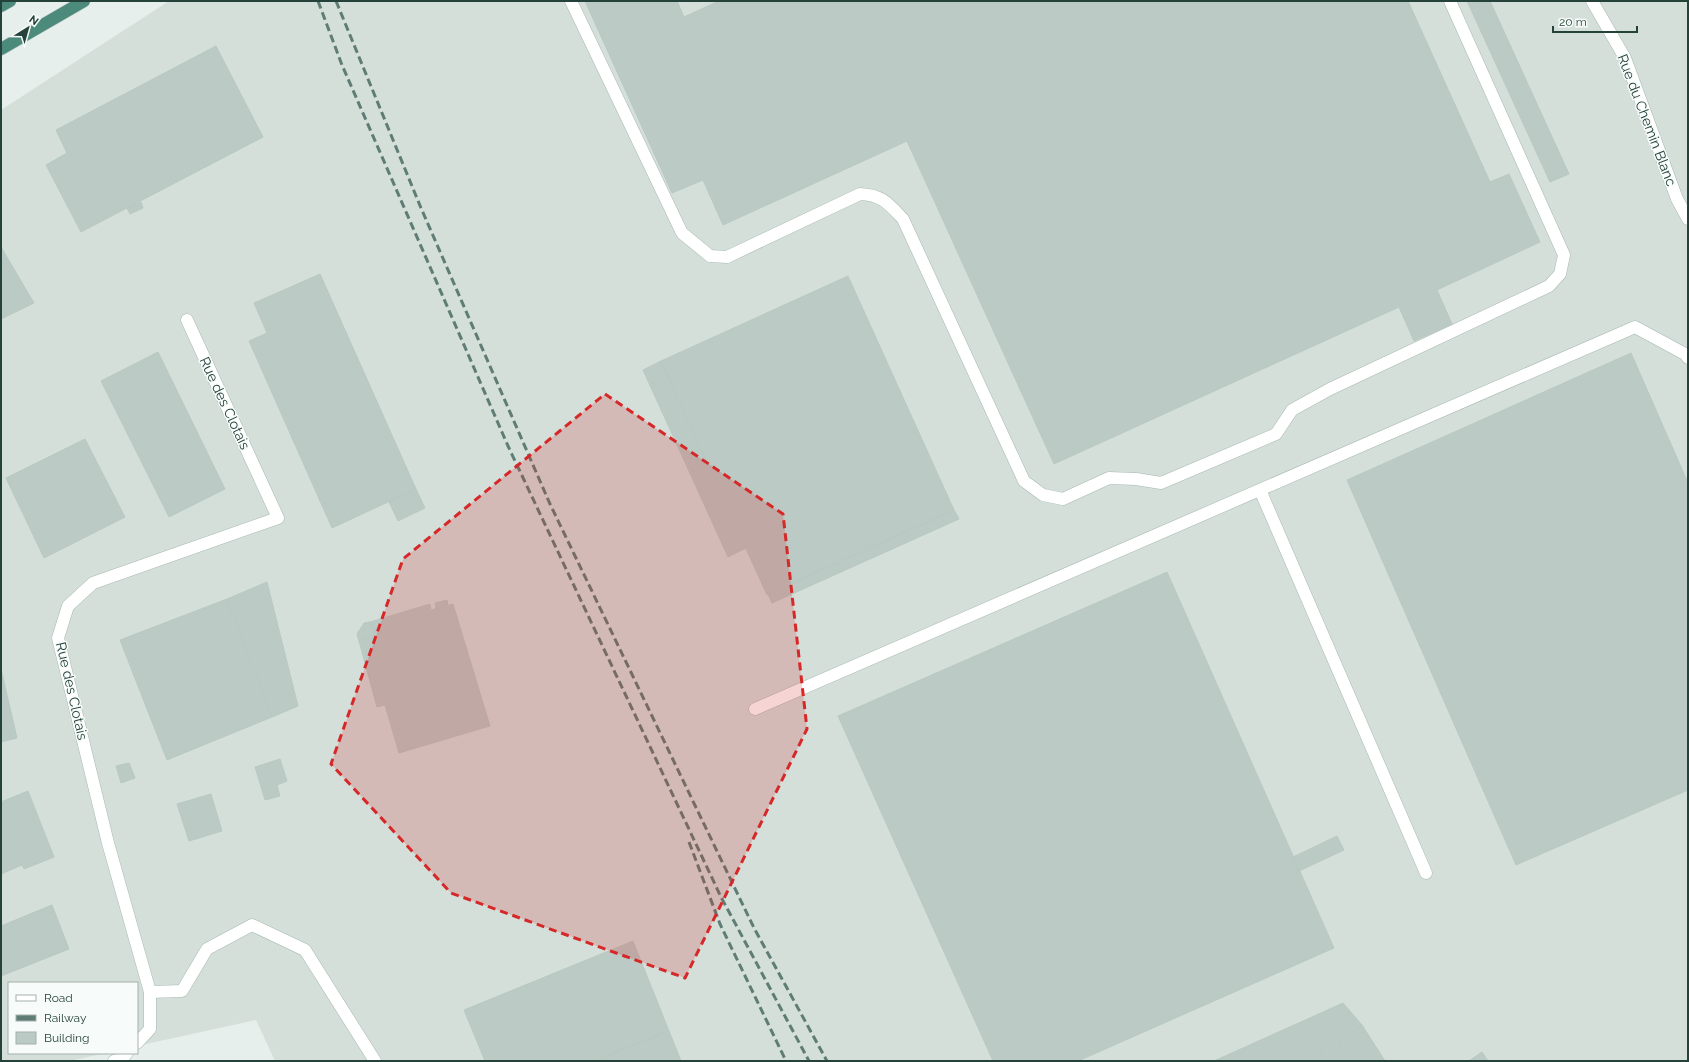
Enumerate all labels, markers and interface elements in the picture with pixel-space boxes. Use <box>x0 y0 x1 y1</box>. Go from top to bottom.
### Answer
north arrow <box>8 8 48 48</box>
scale bar <box>1553 8 1637 34</box>
text: N <box>26 13 41 28</box>
text: 20 m <box>1559 15 1587 29</box>
street label: Rue du Chemin Blanc <box>1614 52 1680 188</box>
street label: Rue des Clotais <box>197 354 254 452</box>
street label: Rue des Clotais <box>53 640 91 742</box>
legend <box>8 982 138 1054</box>
text: Road <box>44 991 73 1005</box>
text: Railway <box>44 1011 87 1025</box>
text: Building <box>44 1031 90 1045</box>

